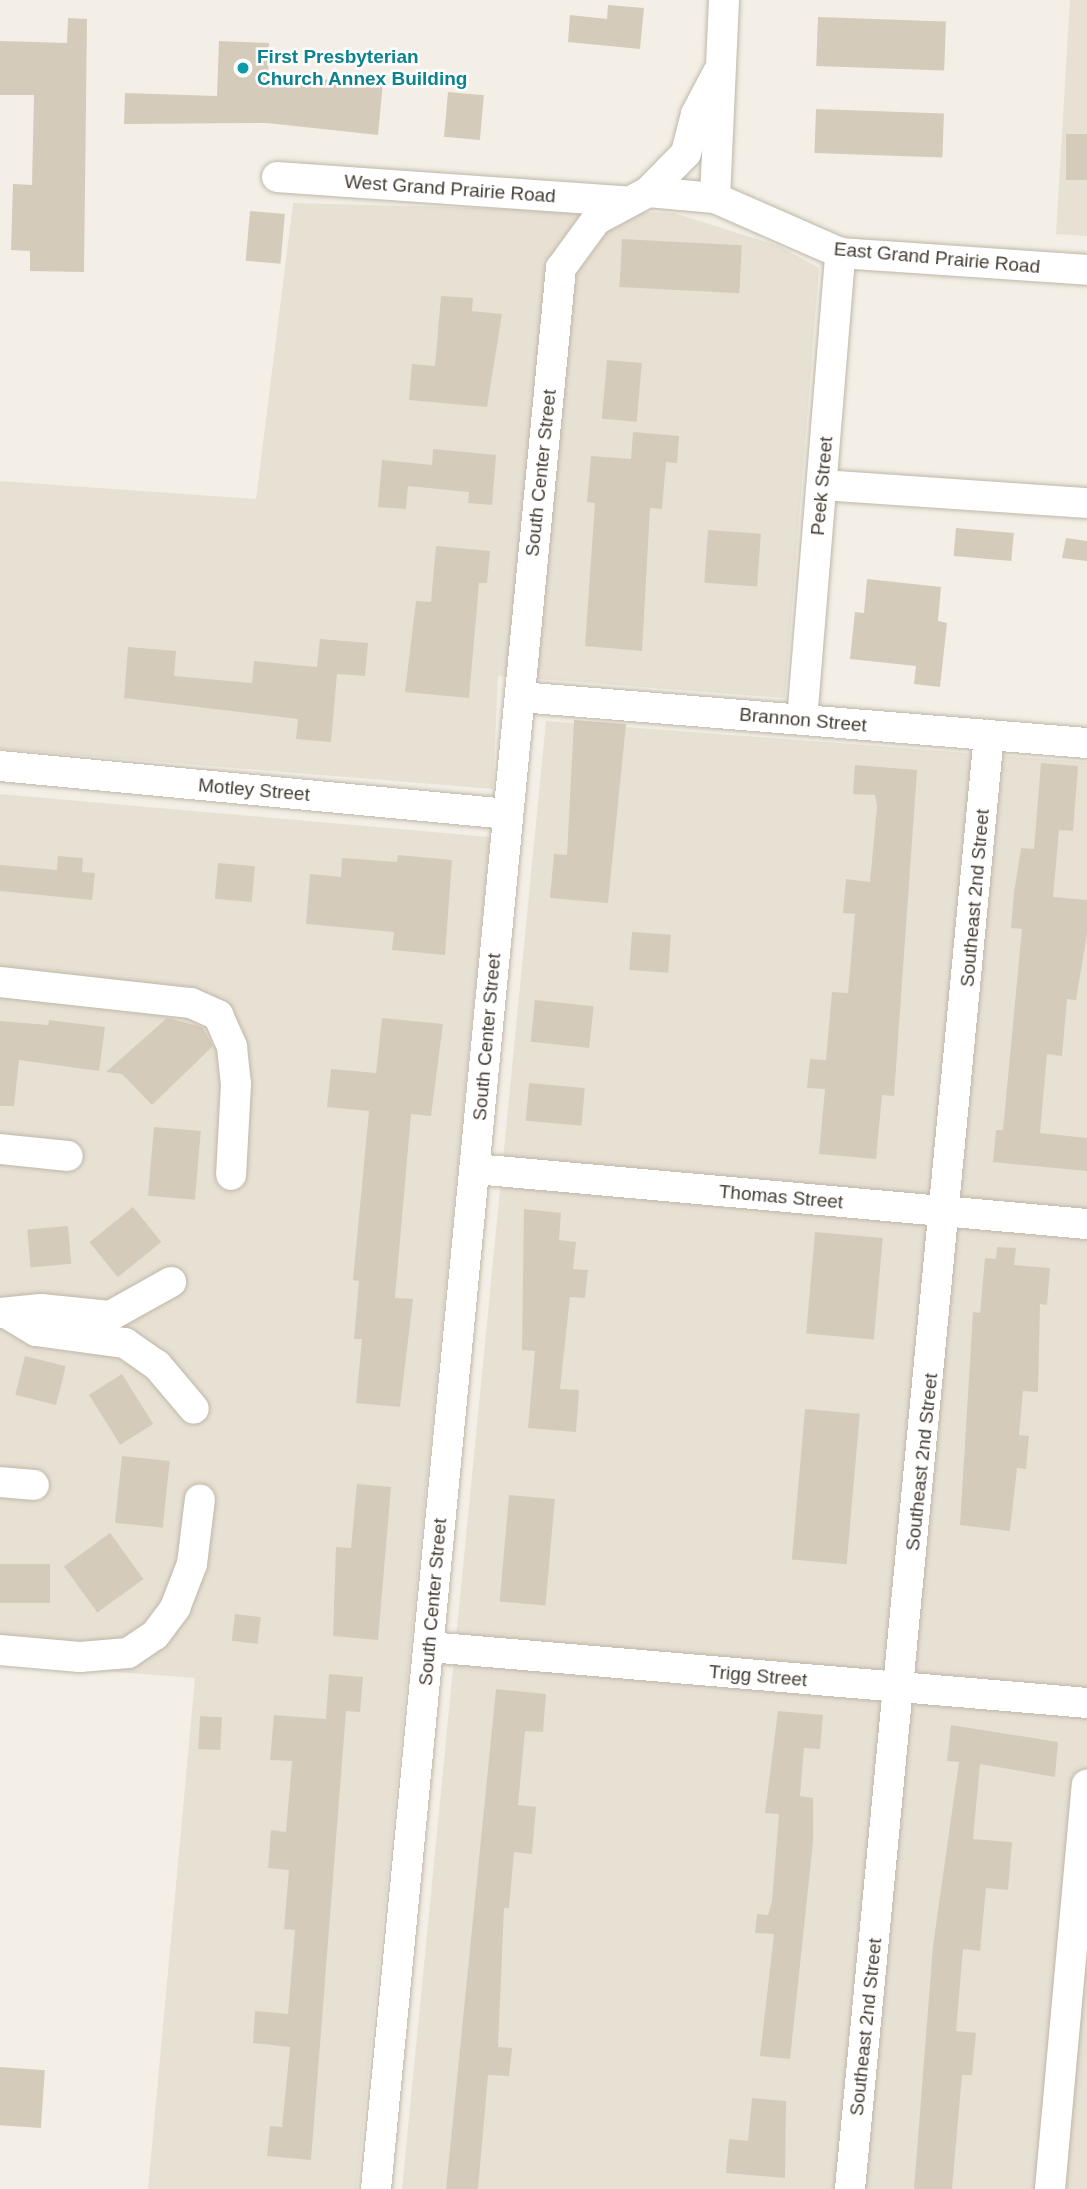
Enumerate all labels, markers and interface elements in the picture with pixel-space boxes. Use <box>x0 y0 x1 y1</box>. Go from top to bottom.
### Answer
place label: First Presbyterian Church Annex Building <box>257 46 468 90</box>
marker: First Presbyterian Church Annex Building <box>235 60 251 76</box>
street label: West Grand Prairie Road <box>344 170 556 208</box>
street label: East Grand Prairie Road <box>833 238 1041 278</box>
street label: South Center Street <box>521 388 561 558</box>
street label: Peek Street <box>806 436 838 536</box>
street label: Brannon Street <box>738 703 868 737</box>
street label: Motley Street <box>197 774 311 806</box>
street label: Southeast 2nd Street <box>956 808 994 988</box>
street label: South Center Street <box>468 952 506 1122</box>
street label: Thomas Street <box>718 1180 844 1214</box>
street label: Southeast 2nd Street <box>901 1372 943 1552</box>
street label: South Center Street <box>414 1517 452 1687</box>
street label: Trigg Street <box>708 1660 808 1692</box>
street label: Southeast 2nd Street <box>845 1937 887 2117</box>

